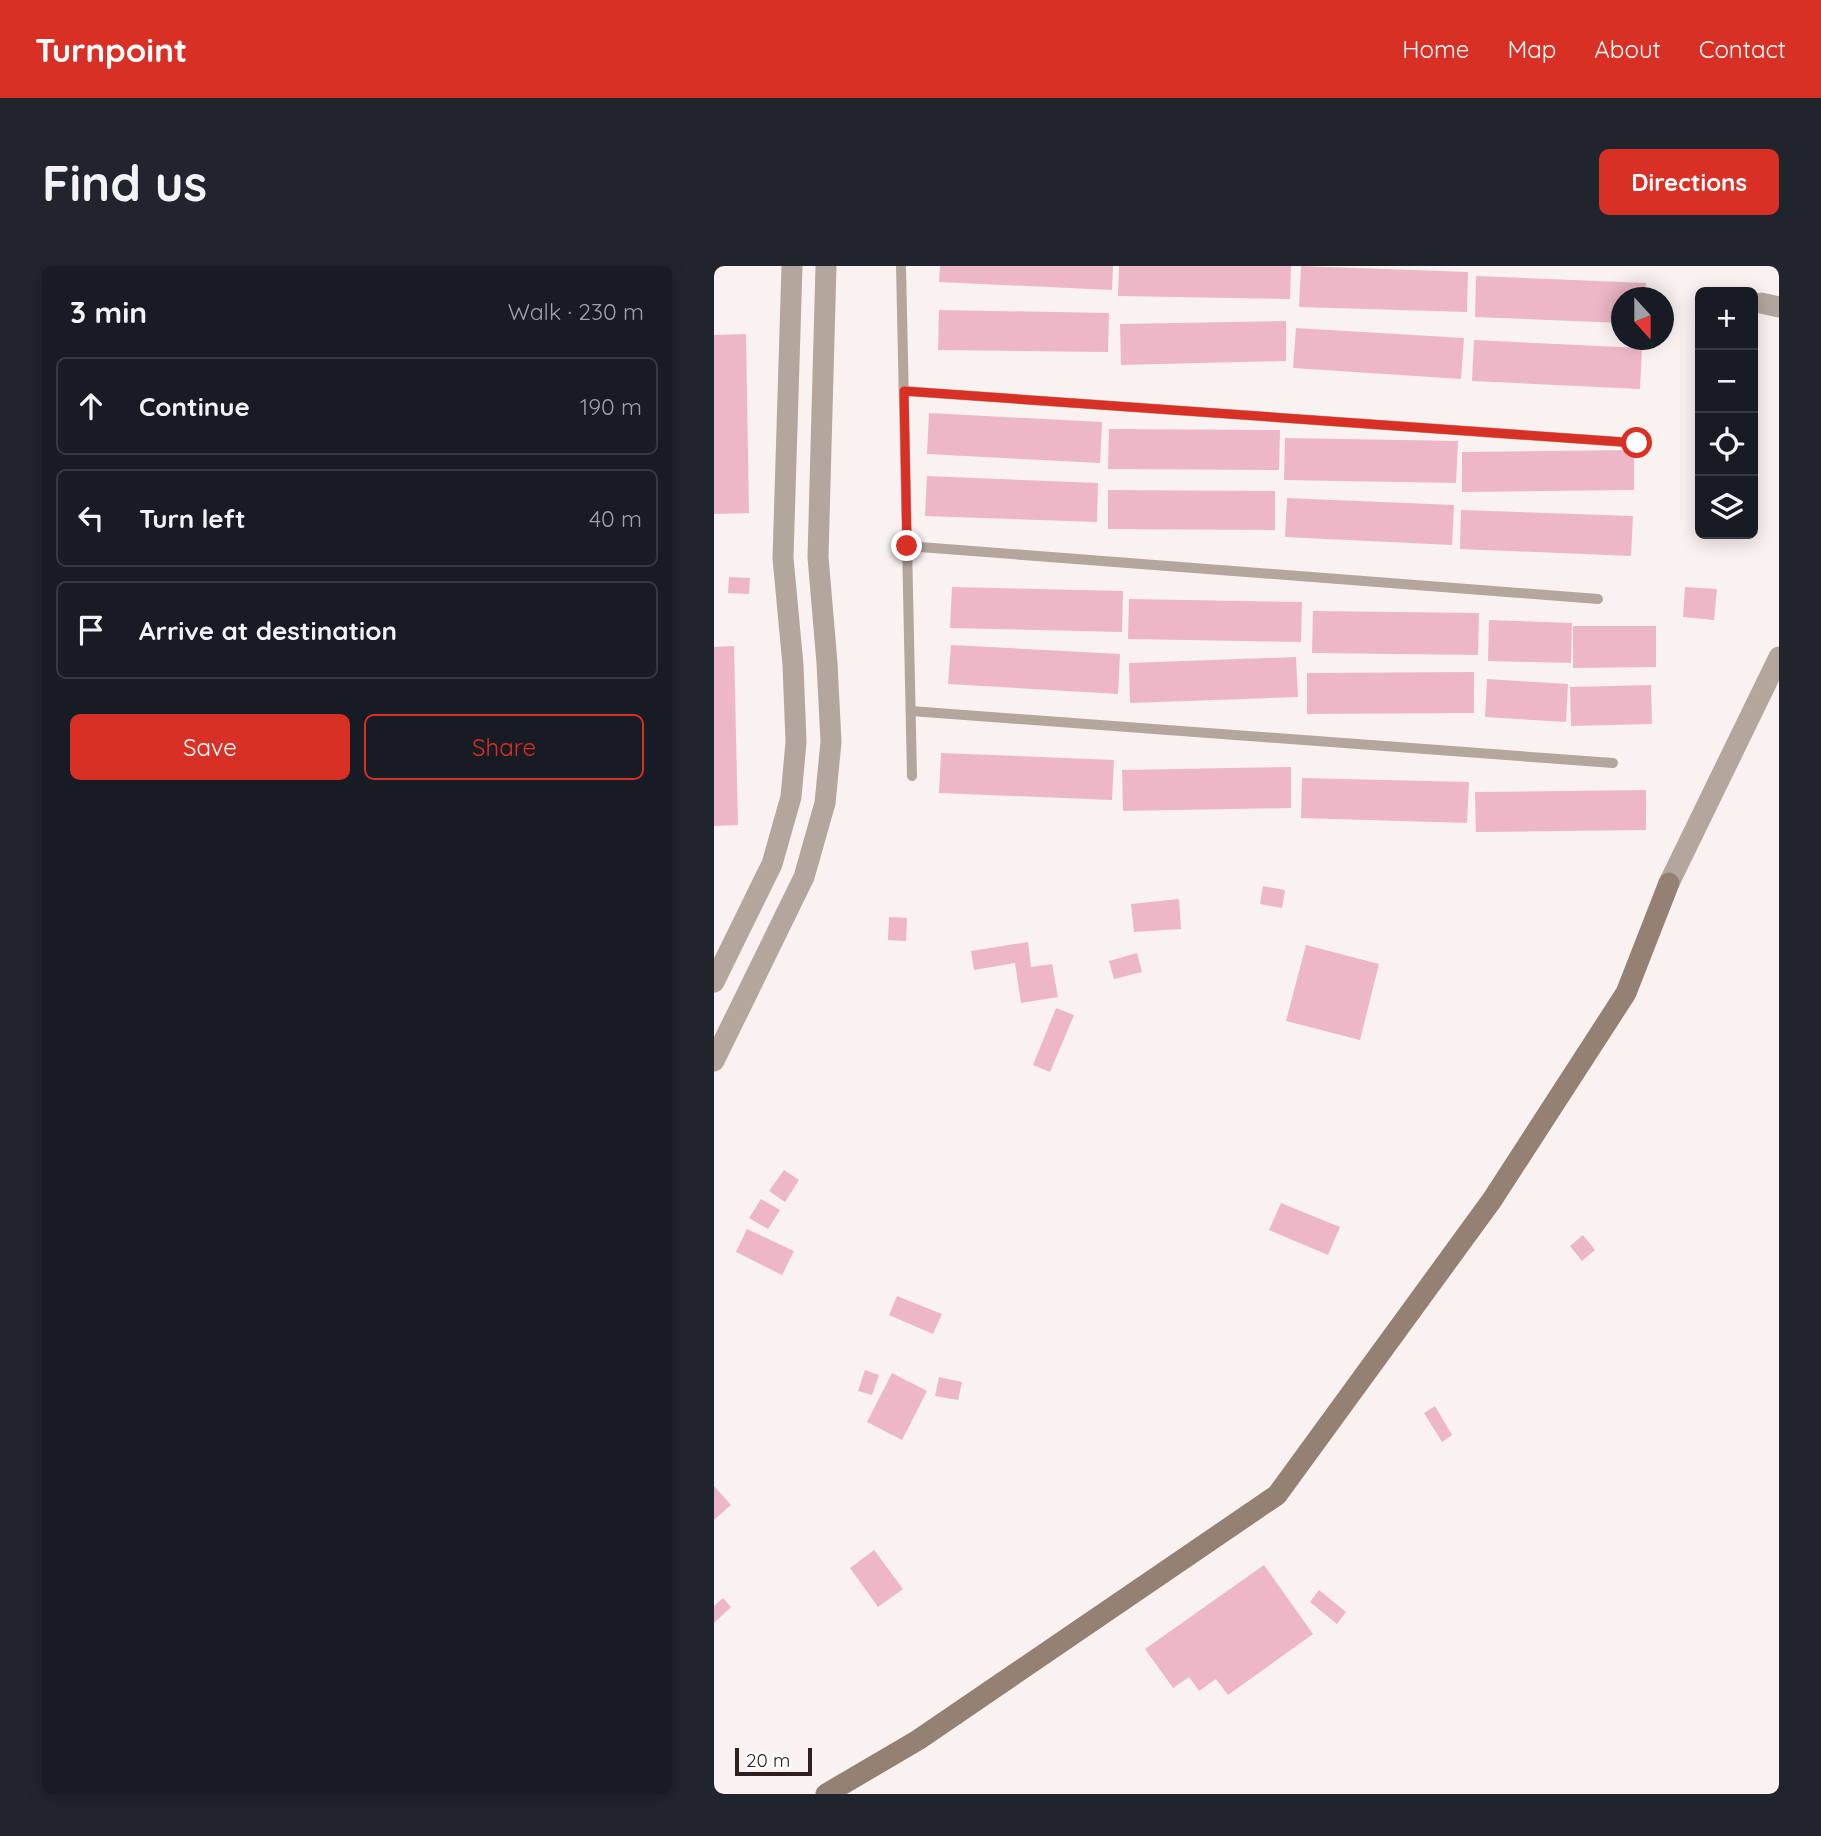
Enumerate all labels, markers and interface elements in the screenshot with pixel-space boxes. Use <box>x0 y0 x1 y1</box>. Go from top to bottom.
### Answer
text: Turnpoint <box>35 29 187 70</box>
text: Home <box>1402 34 1469 64</box>
text: Map <box>1507 34 1556 64</box>
text: About <box>1594 34 1661 64</box>
text: Contact <box>1699 34 1786 64</box>
button: Directions <box>1599 149 1779 215</box>
text: Find us <box>42 152 207 213</box>
north arrow <box>1611 287 1674 350</box>
map controls <box>1695 287 1758 539</box>
button: + <box>1695 287 1758 350</box>
text: 3 min <box>70 293 147 331</box>
text: Walk · 230 m <box>508 297 644 326</box>
button: − <box>1695 350 1758 413</box>
icon: ahead <box>72 387 110 425</box>
text: Continue <box>139 390 250 423</box>
text: 190 m <box>580 392 642 421</box>
button: locate <box>1695 413 1758 476</box>
route start <box>1621 427 1652 458</box>
button: layers <box>1695 476 1758 539</box>
icon: left <box>72 499 110 537</box>
text: Turn left <box>139 502 246 535</box>
text: 40 m <box>589 504 642 533</box>
route end <box>891 530 922 561</box>
icon: arrive <box>72 611 110 649</box>
text: Arrive at destination <box>139 614 397 647</box>
button: Save <box>70 714 350 780</box>
button: Share <box>364 714 644 780</box>
scale bar <box>735 1745 812 1777</box>
text: 20 m <box>746 1748 790 1772</box>

